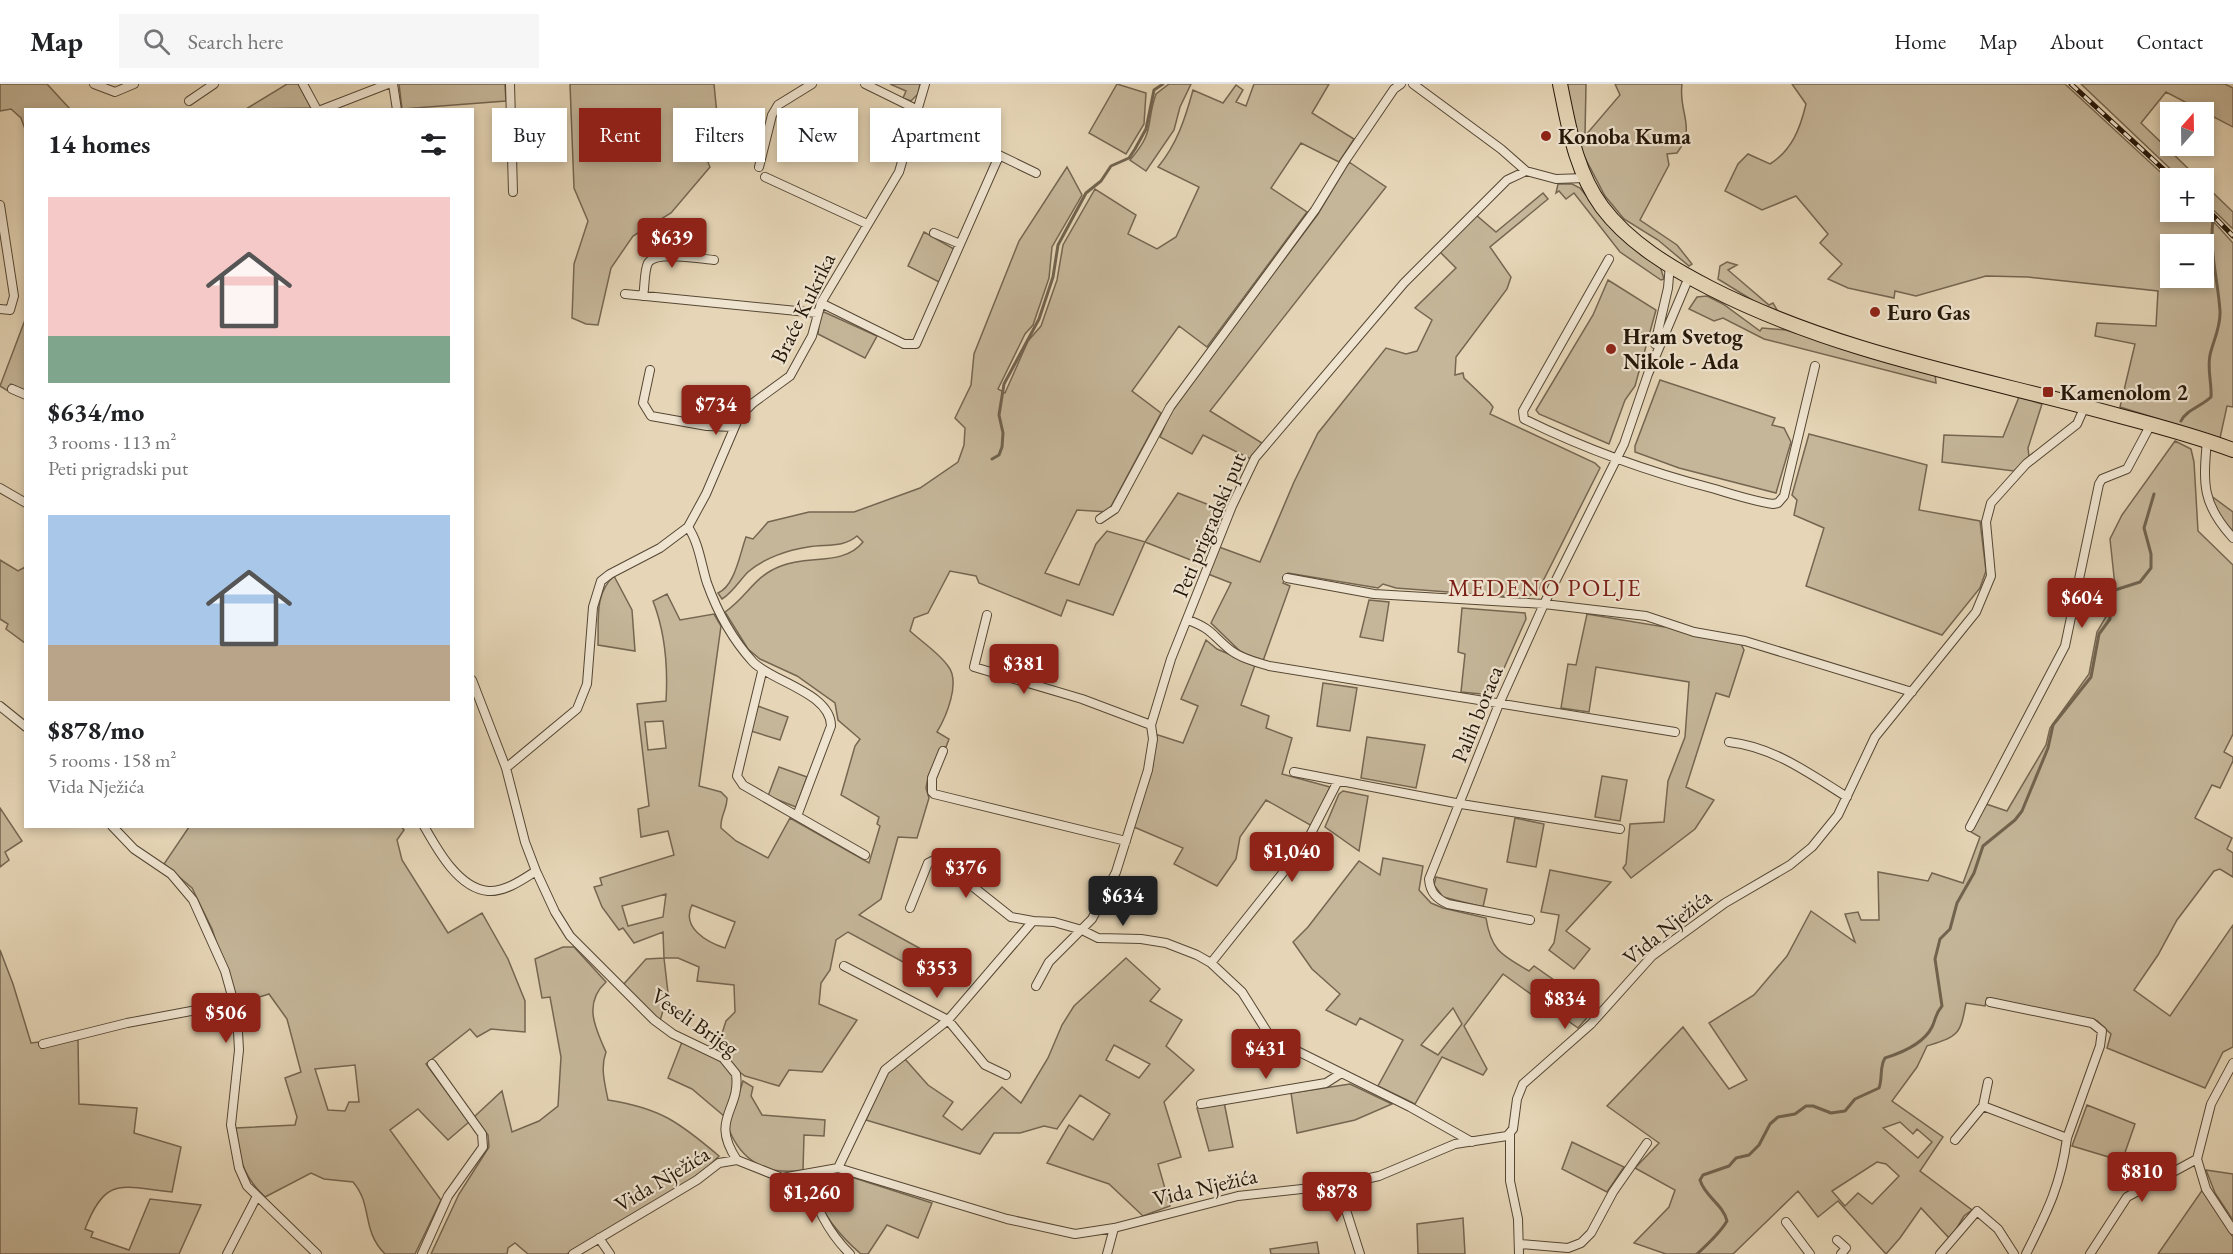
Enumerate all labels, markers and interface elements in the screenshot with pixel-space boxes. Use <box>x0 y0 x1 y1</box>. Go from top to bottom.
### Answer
search box <box>119 14 539 68</box>
text: Map <box>30 23 83 59</box>
icon: search <box>140 25 173 58</box>
text: Search here <box>188 27 283 56</box>
text: Home <box>1894 28 1946 55</box>
text: Map <box>1979 28 2017 55</box>
text: About <box>2050 28 2103 55</box>
text: Contact <box>2136 28 2203 55</box>
north arrow <box>2160 102 2214 156</box>
map controls <box>2160 102 2214 288</box>
chip: Buy <box>492 108 567 162</box>
chip: Rent <box>579 108 661 162</box>
chip: Filters <box>673 108 765 162</box>
chip: New <box>777 108 858 162</box>
chip: Apartment <box>870 108 1001 162</box>
place label: Konoba Kuma <box>1558 122 1691 151</box>
text: 14 homes <box>48 127 150 161</box>
icon: filters <box>417 128 450 161</box>
marker: Konoba Kuma <box>1539 129 1553 143</box>
button: + <box>2160 168 2214 222</box>
pin: $639 <box>636 218 708 269</box>
text: $639 <box>652 224 692 250</box>
button: − <box>2160 234 2214 288</box>
icon: home <box>195 236 303 344</box>
street label: Braće Kukrika <box>764 248 842 368</box>
place label: Euro Gas <box>1887 298 1970 327</box>
marker: Euro Gas <box>1868 305 1882 319</box>
place label: Hram Svetog Nikole - Ada <box>1623 322 1744 376</box>
marker: Hram Svetog Nikole - Ada <box>1604 342 1618 356</box>
place label: Kamenolom 2 <box>2060 378 2188 407</box>
pin: $734 <box>680 385 752 436</box>
marker: Kamenolom 2 <box>2041 385 2055 399</box>
text: $734 <box>696 391 736 417</box>
text: $634/mo <box>48 395 144 429</box>
text: 3 rooms · 113 m² <box>48 429 176 455</box>
street label: Peti prigradski put <box>1165 448 1253 602</box>
text: Peti prigradski put <box>48 455 188 481</box>
icon: home <box>195 554 303 662</box>
district label: MEDENO POLJE <box>1448 572 1642 603</box>
pin: $604 <box>2046 578 2118 629</box>
text: $604 <box>2062 584 2102 610</box>
pin: $381 <box>988 644 1060 695</box>
text: $381 <box>1004 650 1044 676</box>
street label: Palih boraca <box>1444 661 1510 767</box>
text: $878/mo <box>48 713 144 747</box>
text: 5 rooms · 158 m² <box>48 747 176 773</box>
text: Vida Nježića <box>48 773 144 799</box>
pin: $1,040 <box>1243 832 1341 883</box>
text: $1,040 <box>1264 838 1320 864</box>
pin: $376 <box>930 848 1002 899</box>
text: $376 <box>946 854 986 880</box>
pin: $634 <box>1087 876 1159 927</box>
text: $634 <box>1103 882 1143 908</box>
street label: Vida Nježića <box>1617 882 1718 972</box>
pin: $353 <box>901 948 973 999</box>
text: $353 <box>917 954 957 980</box>
pin: $834 <box>1529 979 1601 1030</box>
street label: Veseli Brijeg <box>645 981 745 1063</box>
text: $834 <box>1545 985 1585 1011</box>
pin: $506 <box>190 993 262 1044</box>
text: $506 <box>206 999 246 1025</box>
pin: $431 <box>1230 1029 1302 1080</box>
text: $431 <box>1246 1035 1286 1061</box>
street label: Vida Nježića <box>609 1139 715 1219</box>
pin: $810 <box>2106 1152 2178 1203</box>
text: $810 <box>2122 1158 2162 1184</box>
street label: Vida Nježića <box>1150 1161 1260 1213</box>
pin: $878 <box>1301 1172 1373 1223</box>
pin: $1,260 <box>763 1173 861 1224</box>
text: $878 <box>1317 1178 1357 1204</box>
text: $1,260 <box>784 1179 840 1205</box>

